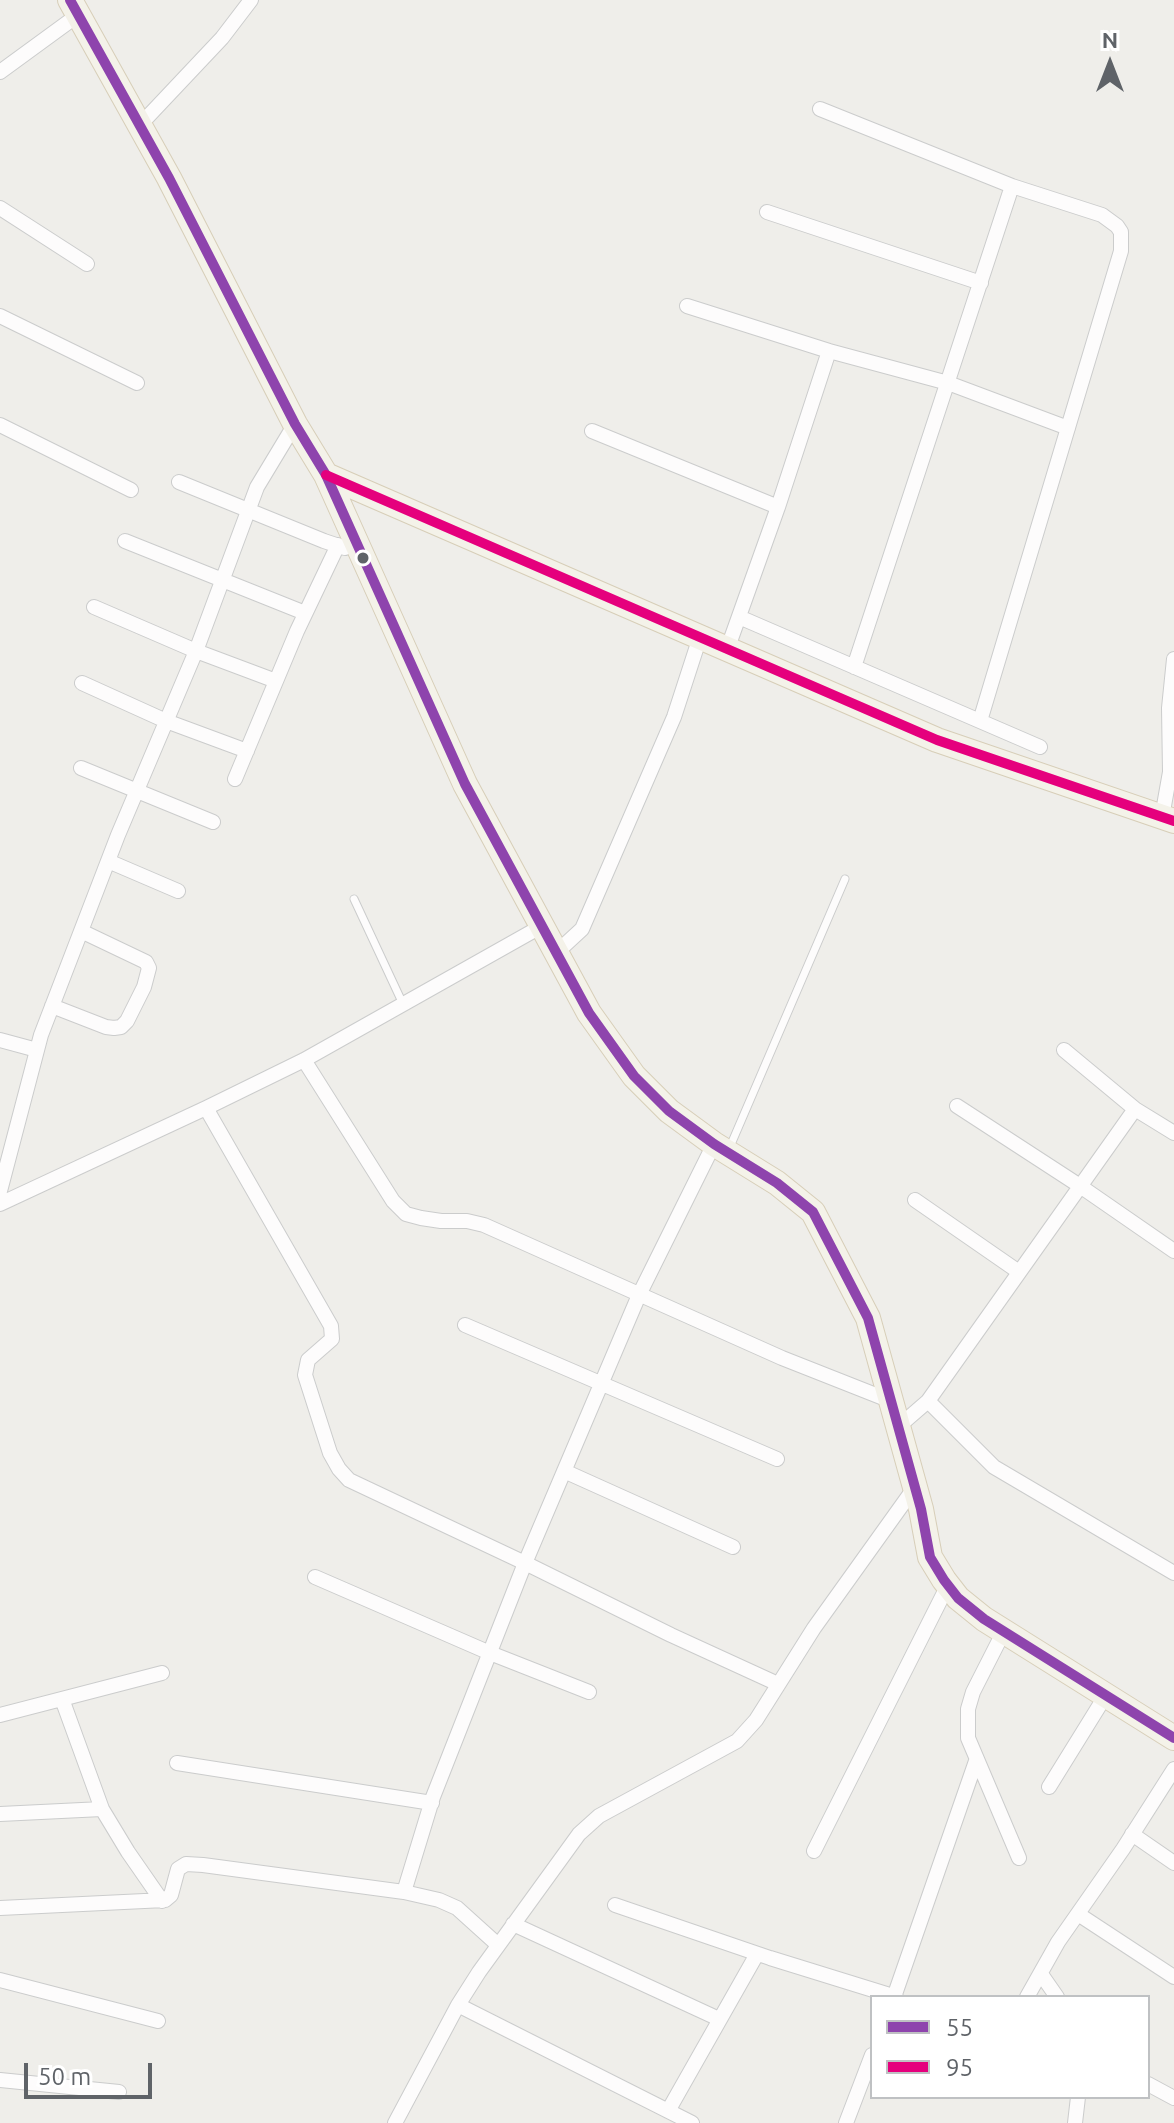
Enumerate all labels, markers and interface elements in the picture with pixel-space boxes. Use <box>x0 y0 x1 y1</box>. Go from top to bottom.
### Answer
north arrow <box>1070 24 1150 104</box>
text: N <box>1102 27 1118 52</box>
unlabelled marker <box>355 550 371 566</box>
legend <box>870 1995 1150 2099</box>
text: 55 <box>946 2014 973 2041</box>
scale bar <box>28 2047 156 2097</box>
text: 95 <box>946 2054 973 2081</box>
text: 50 m <box>38 2063 91 2090</box>

